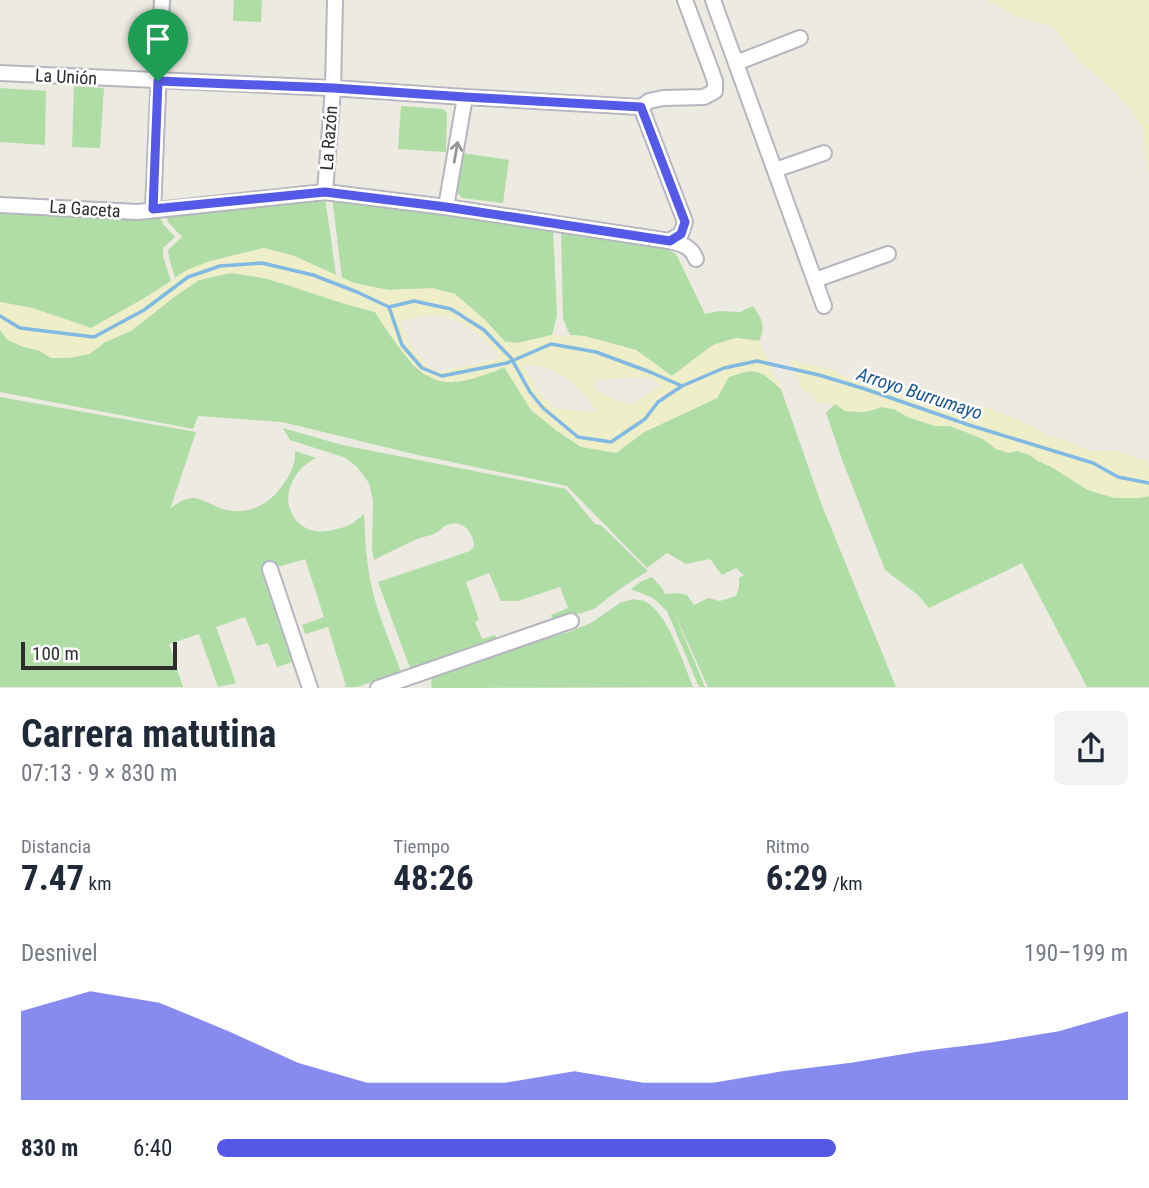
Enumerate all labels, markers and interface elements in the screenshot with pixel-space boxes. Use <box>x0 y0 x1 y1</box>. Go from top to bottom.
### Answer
pin <box>128 9 188 81</box>
icon: arrive <box>139 20 177 58</box>
street label: La Unión <box>35 64 98 89</box>
street label: La Razón <box>316 105 341 171</box>
one-way arrow <box>450 141 463 164</box>
street label: La Gaceta <box>49 196 121 221</box>
water label: Arroyo Burrumayo <box>853 362 985 425</box>
scale bar <box>21 638 177 670</box>
text: 100 m <box>32 642 79 665</box>
button: share <box>1054 711 1128 785</box>
text: Carrera matutina <box>21 712 277 756</box>
text: 07:13 · 9 × 830 m <box>21 760 177 787</box>
text: Distancia <box>21 835 91 858</box>
text: Tiempo <box>393 835 450 858</box>
text: Ritmo <box>766 835 810 858</box>
text: 7.47 <box>21 858 84 899</box>
text: 48:26 <box>393 858 474 899</box>
text: 6:29 <box>766 858 828 899</box>
text: km <box>84 872 111 895</box>
text: /km <box>828 872 863 895</box>
text: Desnivel <box>21 940 98 967</box>
text: 190–199 m <box>1024 940 1128 967</box>
text: 830 m <box>21 1135 78 1162</box>
text: 6:40 <box>133 1135 172 1162</box>

